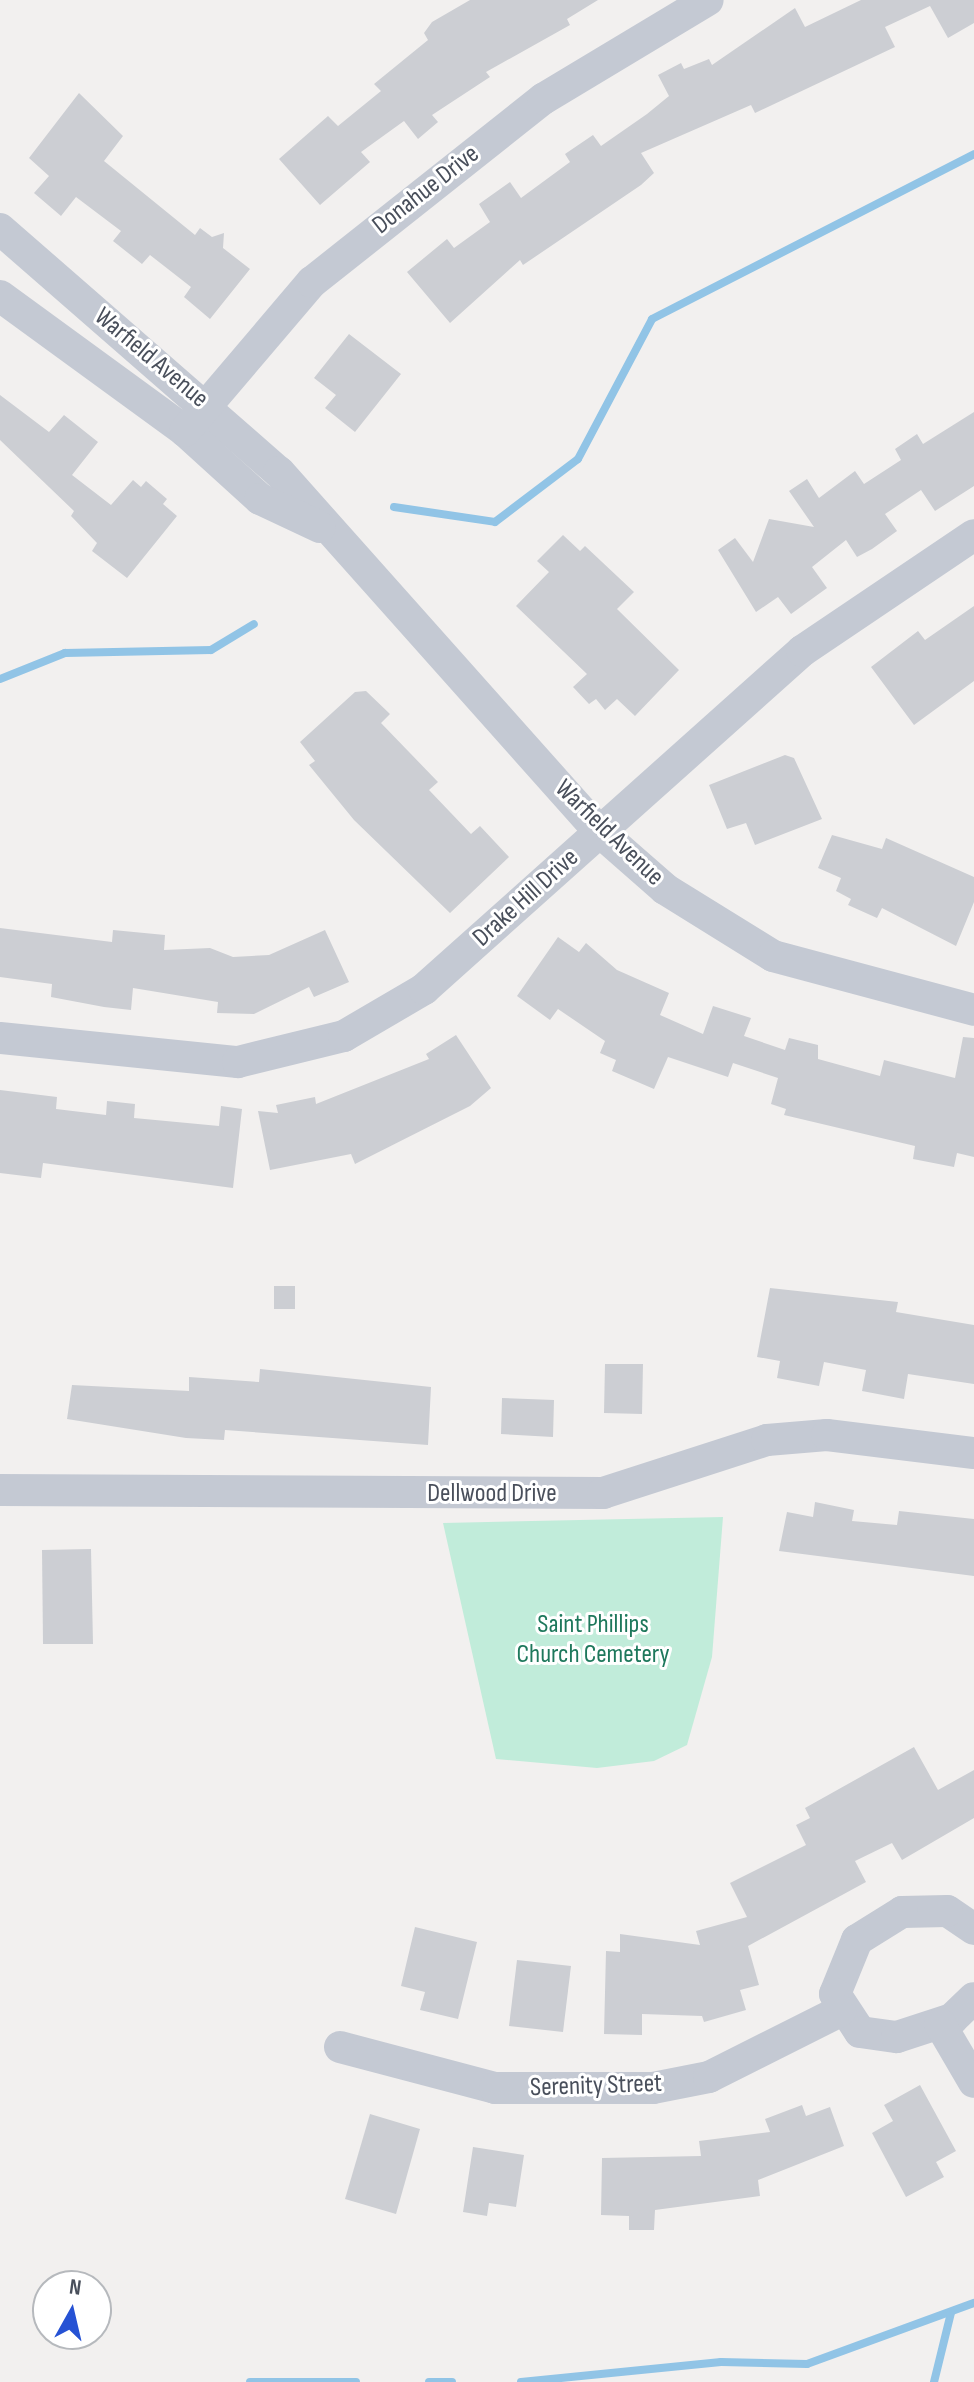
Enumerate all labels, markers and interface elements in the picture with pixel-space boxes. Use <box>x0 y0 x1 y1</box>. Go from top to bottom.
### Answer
street label: Donahue Drive <box>366 139 486 241</box>
street label: Warfield Avenue <box>88 301 214 415</box>
street label: Warfield Avenue <box>548 773 670 893</box>
street label: Drake Hill Drive <box>467 843 585 953</box>
street label: Dellwood Drive <box>427 1478 557 1510</box>
park label: Saint Phillips Church Cemetery <box>516 1609 670 1670</box>
street label: Serenity Street <box>529 2068 663 2104</box>
north arrow <box>32 2270 112 2350</box>
text: N <box>67 2274 83 2302</box>

